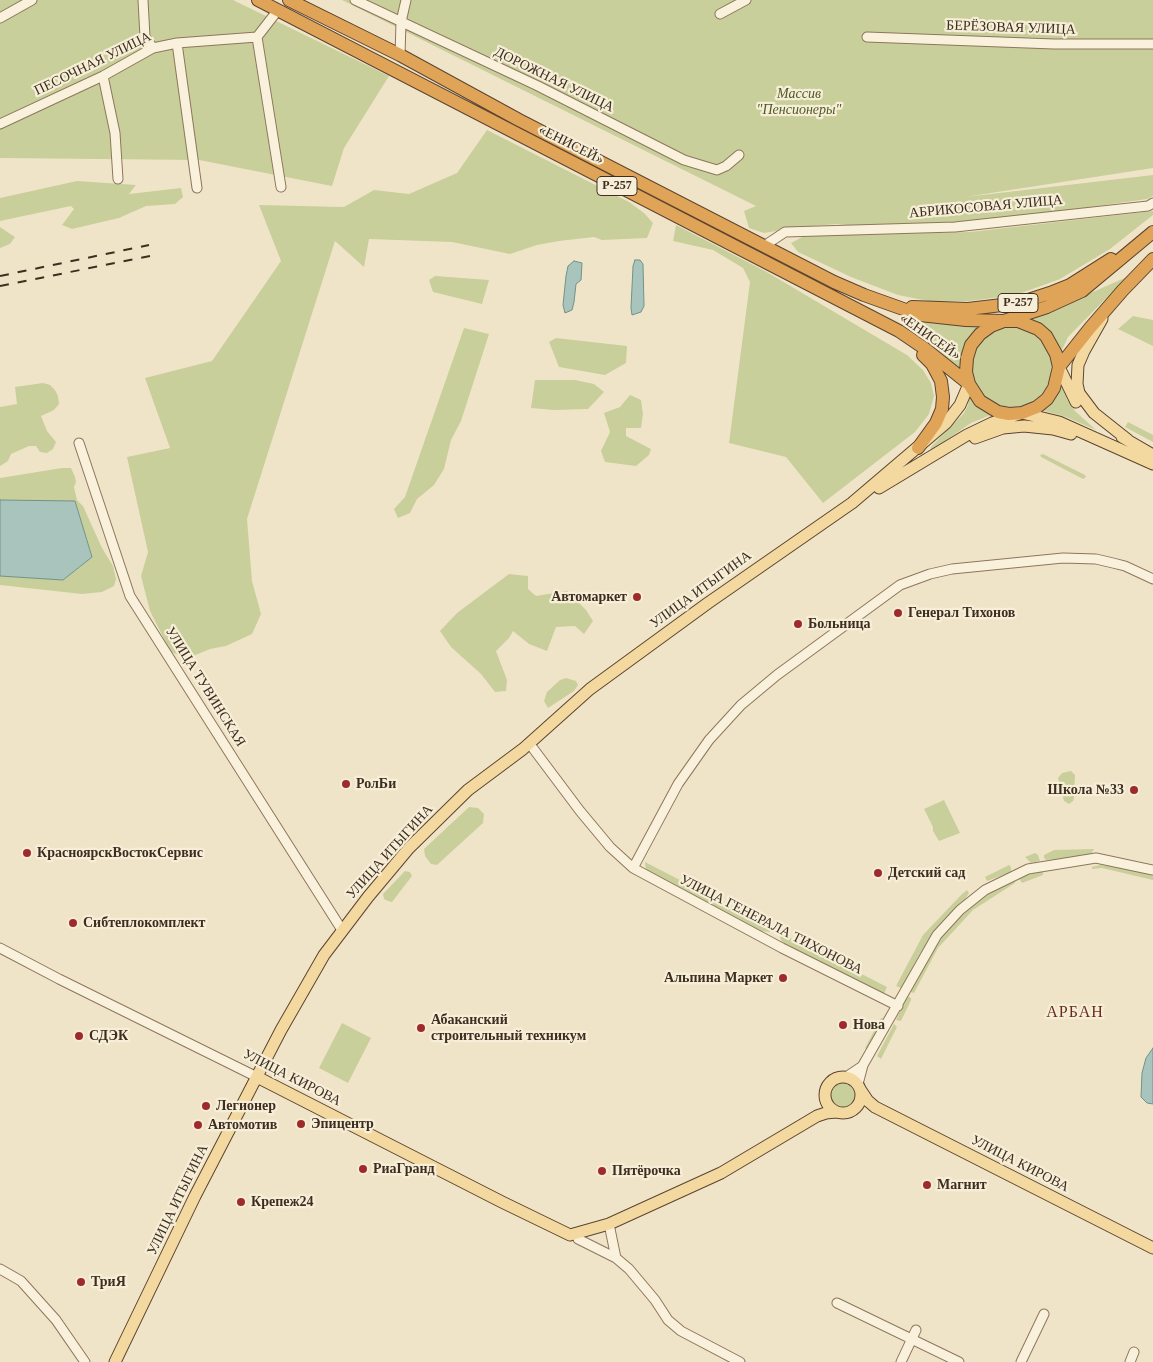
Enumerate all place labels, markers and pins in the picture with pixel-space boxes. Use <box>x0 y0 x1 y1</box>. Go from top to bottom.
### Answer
place label: Автомаркет <box>551 589 627 605</box>
marker: Автомаркет <box>631 591 643 603</box>
place label: Генерал Тихонов <box>908 605 1015 621</box>
marker: Генерал Тихонов <box>892 607 904 619</box>
place label: Больница <box>808 616 871 632</box>
marker: Больница <box>792 618 804 630</box>
place label: РолБи <box>356 776 396 792</box>
marker: РолБи <box>340 778 352 790</box>
place label: Школа №33 <box>1048 782 1124 798</box>
marker: Школа №33 <box>1128 784 1140 796</box>
place label: КрасноярскВостокСервис <box>37 845 203 861</box>
marker: КрасноярскВостокСервис <box>21 847 33 859</box>
place label: Детский сад <box>888 865 965 881</box>
marker: Детский сад <box>872 867 884 879</box>
place label: Сибтеплокомплект <box>83 915 205 931</box>
marker: Сибтеплокомплект <box>67 917 79 929</box>
place label: Альпина Маркет <box>664 970 773 986</box>
marker: Альпина Маркет <box>777 972 789 984</box>
place label: Абаканский строительный техникум <box>431 1012 586 1044</box>
place label: Нова <box>853 1017 885 1033</box>
marker: Нова <box>837 1019 849 1031</box>
marker: Абаканский строительный техникум <box>415 1022 427 1034</box>
place label: СДЭК <box>89 1028 128 1044</box>
marker: СДЭК <box>73 1030 85 1042</box>
place label: Легионер <box>216 1098 276 1114</box>
marker: Легионер <box>200 1100 212 1112</box>
place label: Эпицентр <box>311 1116 374 1132</box>
place label: Автомотив <box>208 1117 277 1133</box>
marker: Эпицентр <box>295 1118 307 1130</box>
marker: Автомотив <box>192 1119 204 1131</box>
place label: РиаГранд <box>373 1161 435 1177</box>
marker: РиаГранд <box>357 1163 369 1175</box>
place label: Пятёрочка <box>612 1163 681 1179</box>
marker: Пятёрочка <box>596 1165 608 1177</box>
place label: Магнит <box>937 1177 987 1193</box>
marker: Магнит <box>921 1179 933 1191</box>
place label: Крепеж24 <box>251 1194 314 1210</box>
marker: Крепеж24 <box>235 1196 247 1208</box>
place label: ТриЯ <box>91 1274 126 1290</box>
marker: ТриЯ <box>75 1276 87 1288</box>

